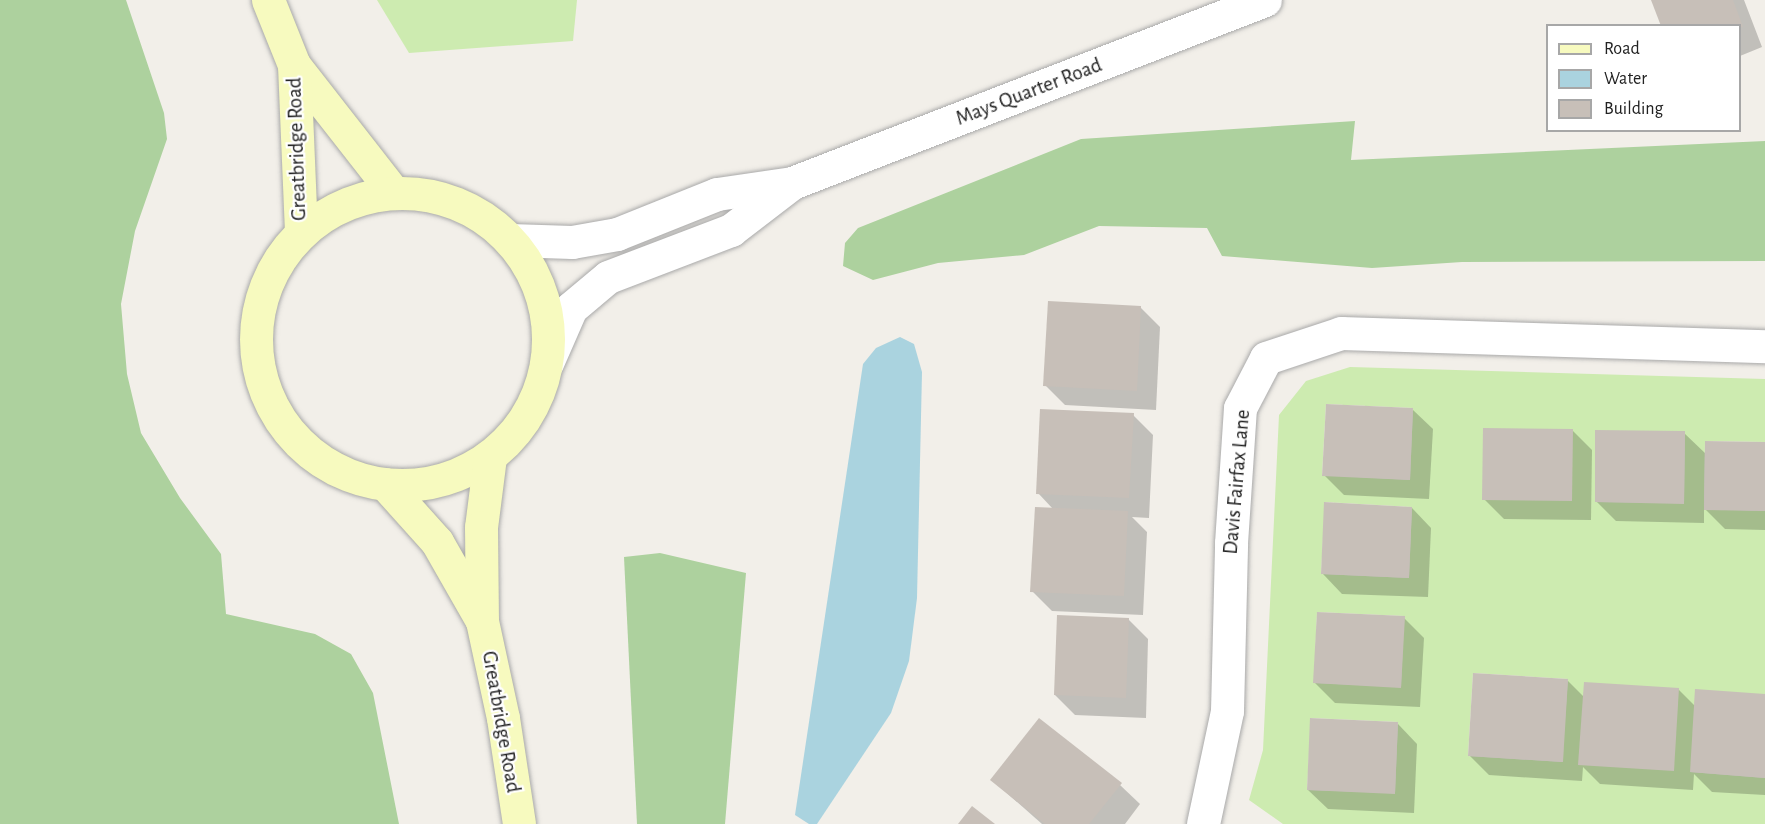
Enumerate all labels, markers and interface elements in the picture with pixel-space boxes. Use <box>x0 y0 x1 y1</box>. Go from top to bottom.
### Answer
legend <box>1546 24 1741 132</box>
text: Road <box>1604 40 1640 58</box>
street label: Mays Quarter Road <box>952 53 1106 131</box>
text: Water <box>1604 70 1647 88</box>
street label: Greatbridge Road <box>282 77 312 221</box>
text: Building <box>1604 100 1663 118</box>
street label: Davis Fairfax Lane <box>1218 408 1256 556</box>
street label: Greatbridge Road <box>476 649 526 795</box>

